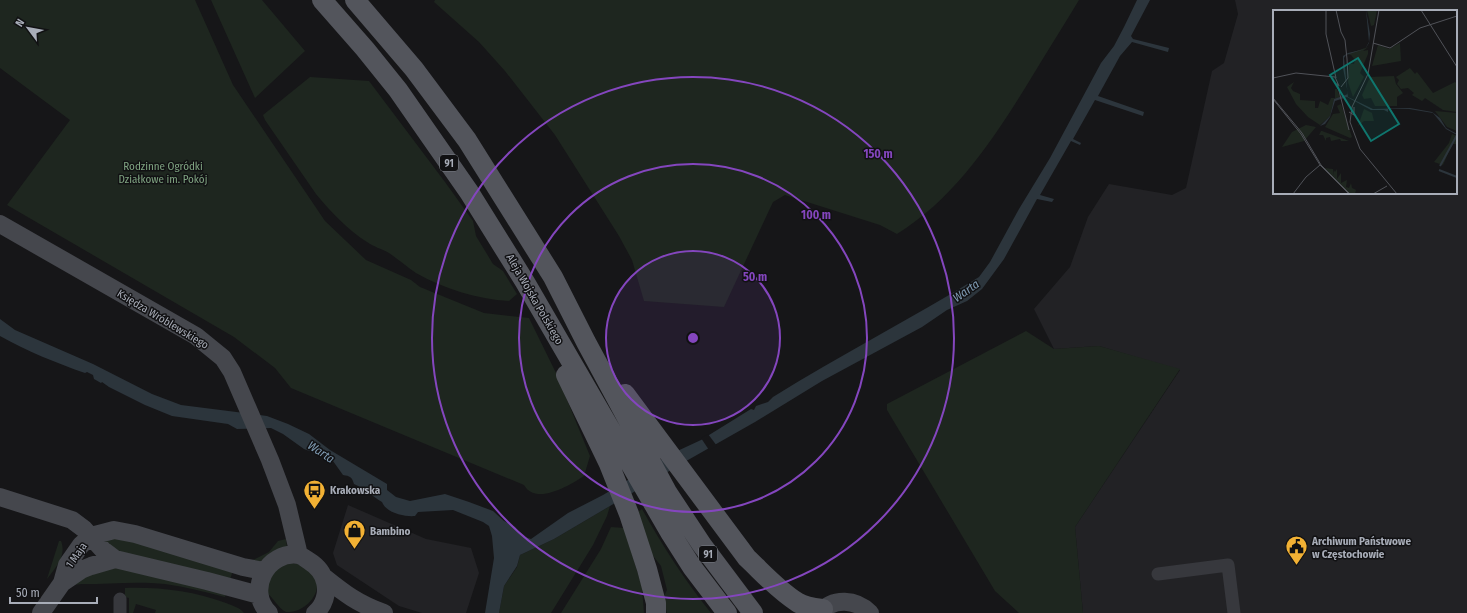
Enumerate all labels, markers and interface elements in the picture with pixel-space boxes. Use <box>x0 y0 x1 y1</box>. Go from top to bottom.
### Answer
north arrow <box>8 8 48 48</box>
inset map <box>1273 10 1457 194</box>
text: N <box>13 17 27 29</box>
text: 150 m <box>863 147 893 161</box>
road number: 91 <box>440 155 458 171</box>
park label: Rodzinne Ogródki Działkowe im. Pokój <box>119 160 208 186</box>
text: 100 m <box>801 208 831 222</box>
street label: Aleja Wojska Polskiego <box>503 252 566 347</box>
text: 50 m <box>743 270 767 284</box>
water label: Warta <box>950 277 982 305</box>
street label: Księdza Wróblewskiego <box>115 287 211 352</box>
centre of rings <box>686 331 700 345</box>
water label: Warta <box>305 438 337 466</box>
bus stop icon: Krakowska <box>302 477 328 510</box>
place label: Krakowska <box>330 484 381 497</box>
shop icon: Bambino <box>341 518 367 551</box>
place label: Bambino <box>370 525 411 538</box>
public building icon: Archiwum Państwowe w Częstochowie <box>1283 534 1309 567</box>
place label: Archiwum Państwowe w Częstochowie <box>1311 535 1411 561</box>
street label: 1 Maja <box>63 540 90 571</box>
road number: 91 <box>699 546 717 562</box>
scale bar <box>10 579 97 605</box>
text: 50 m <box>16 586 40 600</box>

